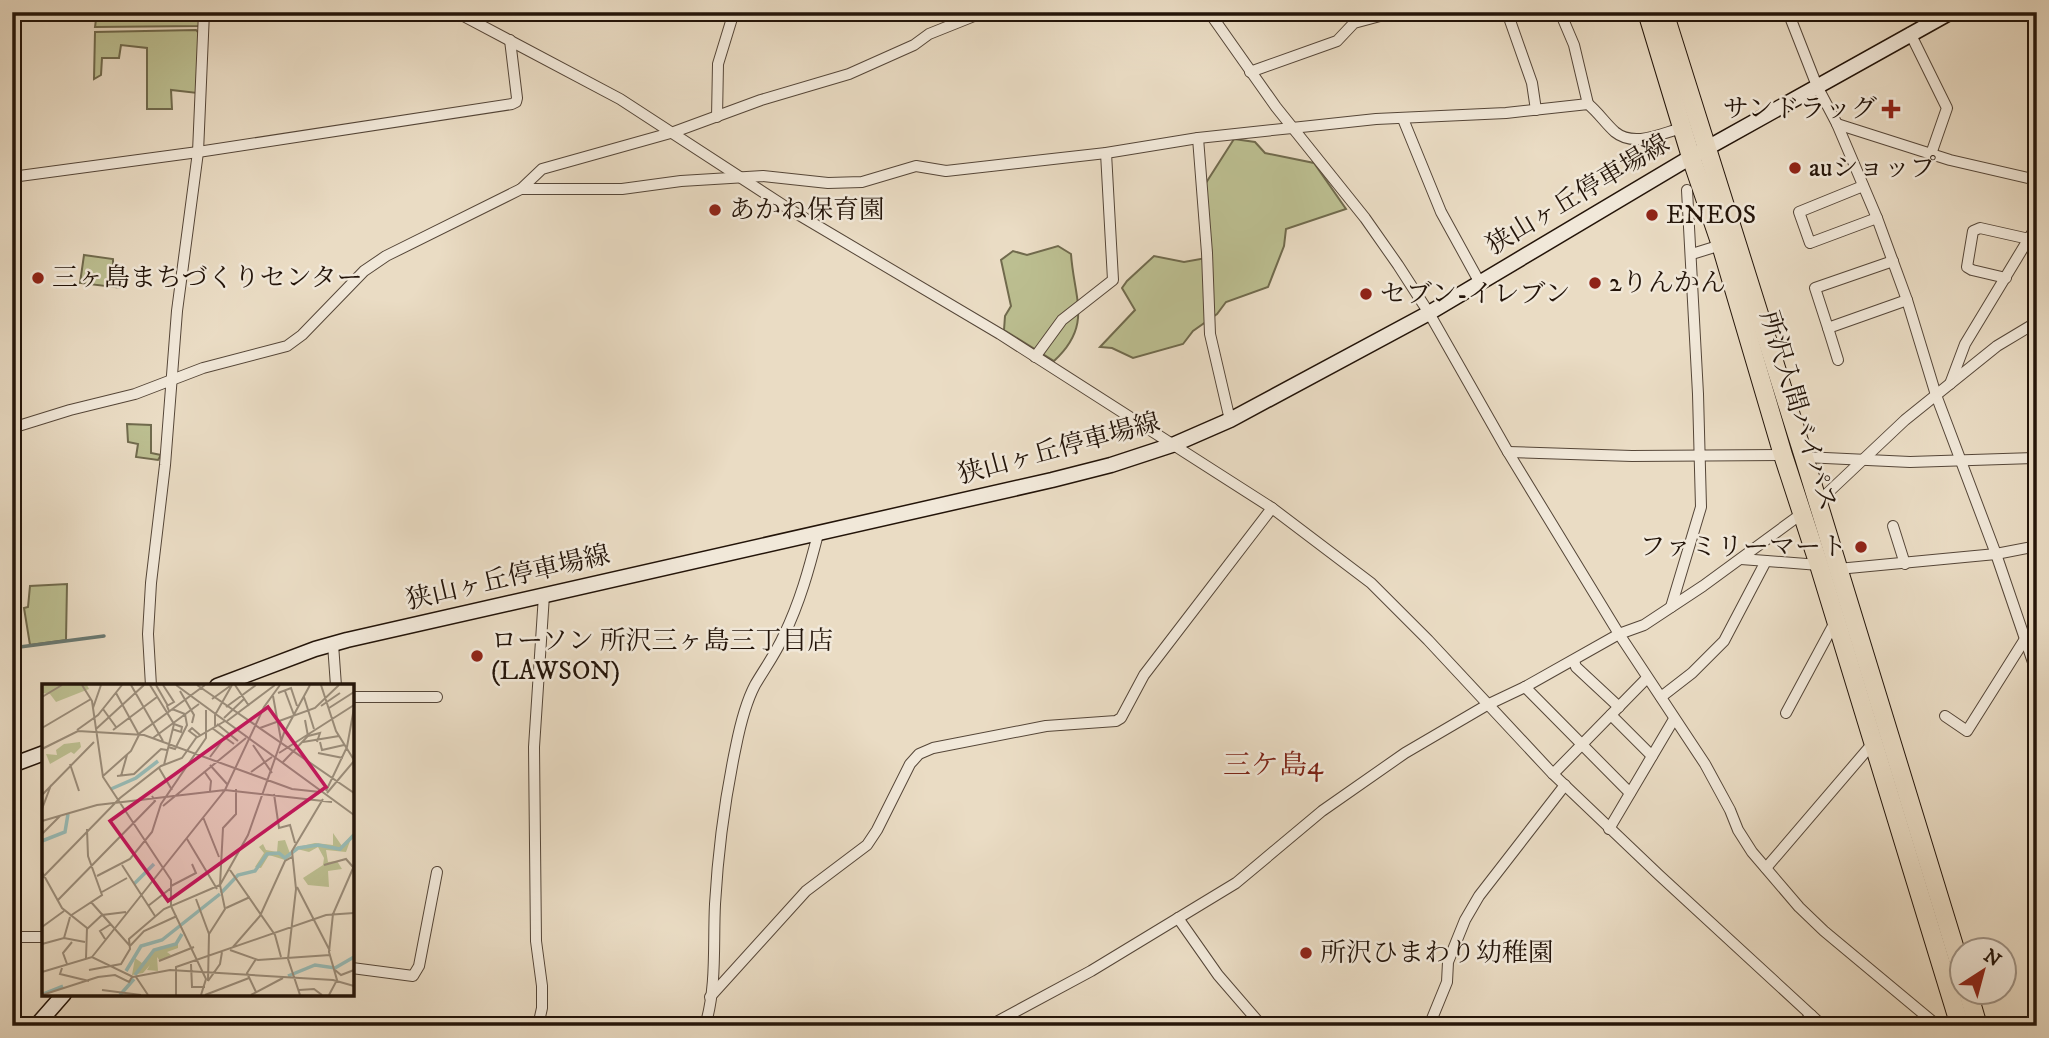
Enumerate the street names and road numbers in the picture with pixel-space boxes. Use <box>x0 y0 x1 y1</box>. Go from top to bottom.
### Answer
street label: 狭山ヶ丘停車場線 <box>1480 127 1676 263</box>
street label: 所沢入間バイパス <box>1752 307 1844 515</box>
street label: 狭山ヶ丘停車場線 <box>954 406 1164 492</box>
street label: 狭山ヶ丘停車場線 <box>403 539 613 617</box>

